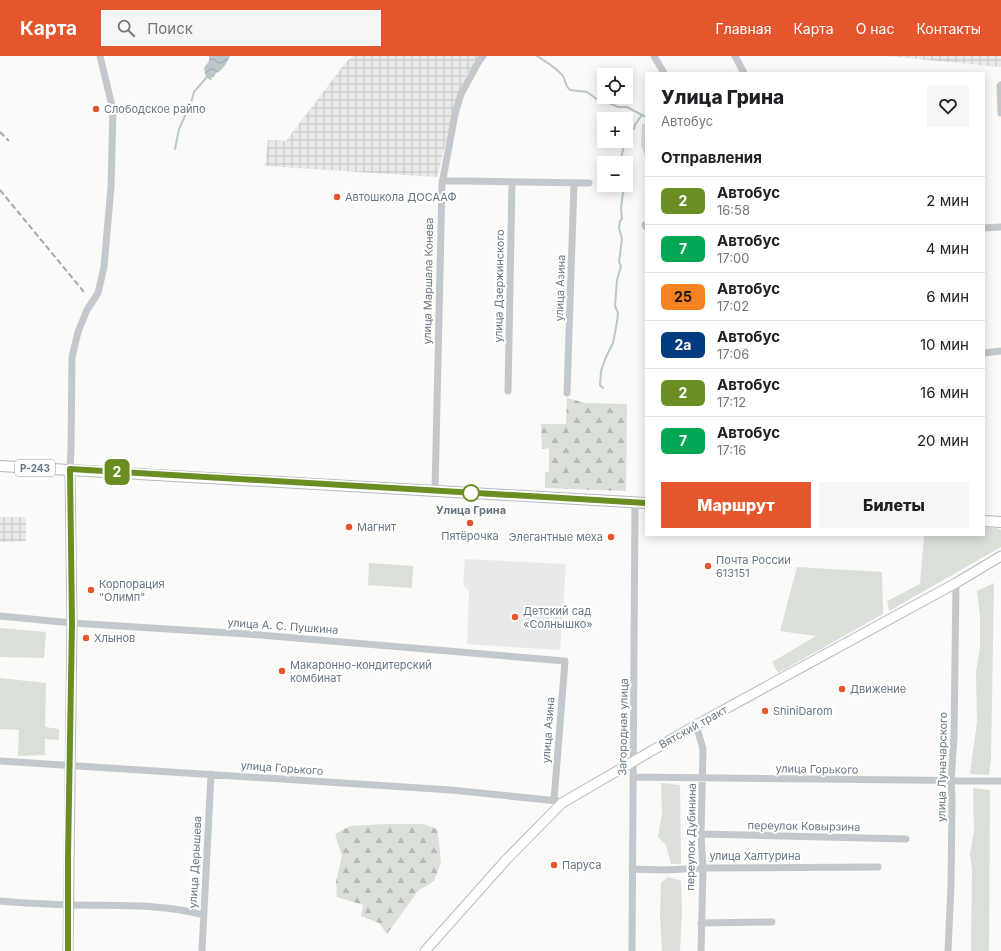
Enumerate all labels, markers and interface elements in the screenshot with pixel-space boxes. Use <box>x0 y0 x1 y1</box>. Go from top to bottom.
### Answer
search box <box>101 10 381 46</box>
text: Карта <box>20 17 77 40</box>
icon: search <box>115 17 137 39</box>
text: Поиск <box>147 19 193 38</box>
text: Главная <box>716 20 771 37</box>
text: Карта <box>793 20 834 37</box>
text: О нас <box>856 20 894 37</box>
text: Контакты <box>916 20 981 37</box>
map controls <box>597 68 633 192</box>
button: locate <box>597 68 633 104</box>
button: heart <box>927 85 969 127</box>
text: Улица Грина <box>661 86 784 109</box>
place label: Слободское райпо <box>104 102 206 116</box>
marker: Слободское райпо <box>91 104 101 114</box>
button: + <box>597 112 633 148</box>
text: Автобус <box>661 113 713 129</box>
text: Отправления <box>661 148 762 167</box>
button: − <box>597 156 633 192</box>
text: Автобус <box>717 183 780 202</box>
place label: Автошкола ДОСААФ <box>345 190 457 204</box>
text: 2 мин <box>926 191 969 210</box>
marker: Автошкола ДОСААФ <box>332 192 342 202</box>
text: 2 <box>679 192 687 209</box>
text: 16:58 <box>717 202 750 218</box>
street label: улица Маршала Конева <box>420 217 436 345</box>
street label: улица Дзержинского <box>491 229 507 343</box>
text: Автобус <box>717 231 780 250</box>
text: 4 мин <box>926 239 969 258</box>
text: 7 <box>679 240 687 257</box>
text: 17:00 <box>717 250 749 266</box>
street label: улица Азина <box>552 254 568 322</box>
text: Автобус <box>717 279 780 298</box>
text: 6 мин <box>926 287 969 306</box>
text: 25 <box>674 288 692 305</box>
text: 17:02 <box>717 298 749 314</box>
text: Автобус <box>717 327 780 346</box>
text: 10 мин <box>920 335 969 354</box>
text: 2а <box>675 336 691 353</box>
text: 17:06 <box>717 346 749 362</box>
text: Автобус <box>717 375 780 394</box>
text: 16 мин <box>920 383 969 402</box>
text: 2 <box>679 384 687 401</box>
text: 17:12 <box>717 394 746 410</box>
text: Автобус <box>717 423 780 442</box>
text: 20 мин <box>917 431 969 450</box>
text: 7 <box>679 432 687 449</box>
text: 17:16 <box>717 442 746 458</box>
line badge: 2 <box>104 459 130 485</box>
road number: Р-243 <box>15 460 55 476</box>
text: 2 <box>113 463 121 480</box>
button: Маршрут <box>661 482 811 528</box>
button: Билеты <box>819 482 969 528</box>
marker: Улица Грина <box>462 484 480 502</box>
place label: Улица Грина <box>436 503 506 517</box>
marker: Пятёрочка <box>465 518 475 528</box>
place label: Магнит <box>357 520 397 534</box>
marker: Магнит <box>344 522 354 532</box>
place label: Пятёрочка <box>441 529 499 543</box>
place label: Элегантные меха <box>509 530 603 544</box>
marker: Элегантные меха <box>606 532 616 542</box>
place label: Почта России 613151 <box>716 553 791 580</box>
marker: Почта России 613151 <box>703 561 713 571</box>
place label: Корпорация "Олимп" <box>99 577 165 604</box>
marker: Корпорация "Олимп" <box>86 585 96 595</box>
place label: Детский сад «Солнышко» <box>523 604 593 631</box>
marker: Детский сад «Солнышко» <box>510 612 520 622</box>
street label: улица А. С. Пушкина <box>227 615 339 637</box>
place label: Хлынов <box>94 631 135 645</box>
marker: Хлынов <box>81 633 91 643</box>
place label: Макаронно-кондитерский комбинат <box>290 658 432 685</box>
marker: Макаронно-кондитерский комбинат <box>277 666 287 676</box>
street label: Загородная улица <box>615 678 631 776</box>
place label: Движение <box>850 682 906 696</box>
marker: Движение <box>837 684 847 694</box>
street label: улица Азина <box>539 696 557 764</box>
street label: Вятский тракт <box>656 702 730 752</box>
place label: ShiniDarom <box>773 704 833 718</box>
marker: ShiniDarom <box>760 706 770 716</box>
street label: улица Луначарского <box>934 711 950 822</box>
street label: улица Горького <box>240 758 324 778</box>
street label: улица Горького <box>775 761 859 777</box>
street label: переулок Дубинина <box>683 783 699 891</box>
street label: улица Дерышева <box>186 815 204 909</box>
street label: переулок Ковырзина <box>748 818 860 834</box>
street label: улица Халтурина <box>709 849 801 863</box>
place label: Паруса <box>562 858 601 872</box>
marker: Паруса <box>549 860 559 870</box>

